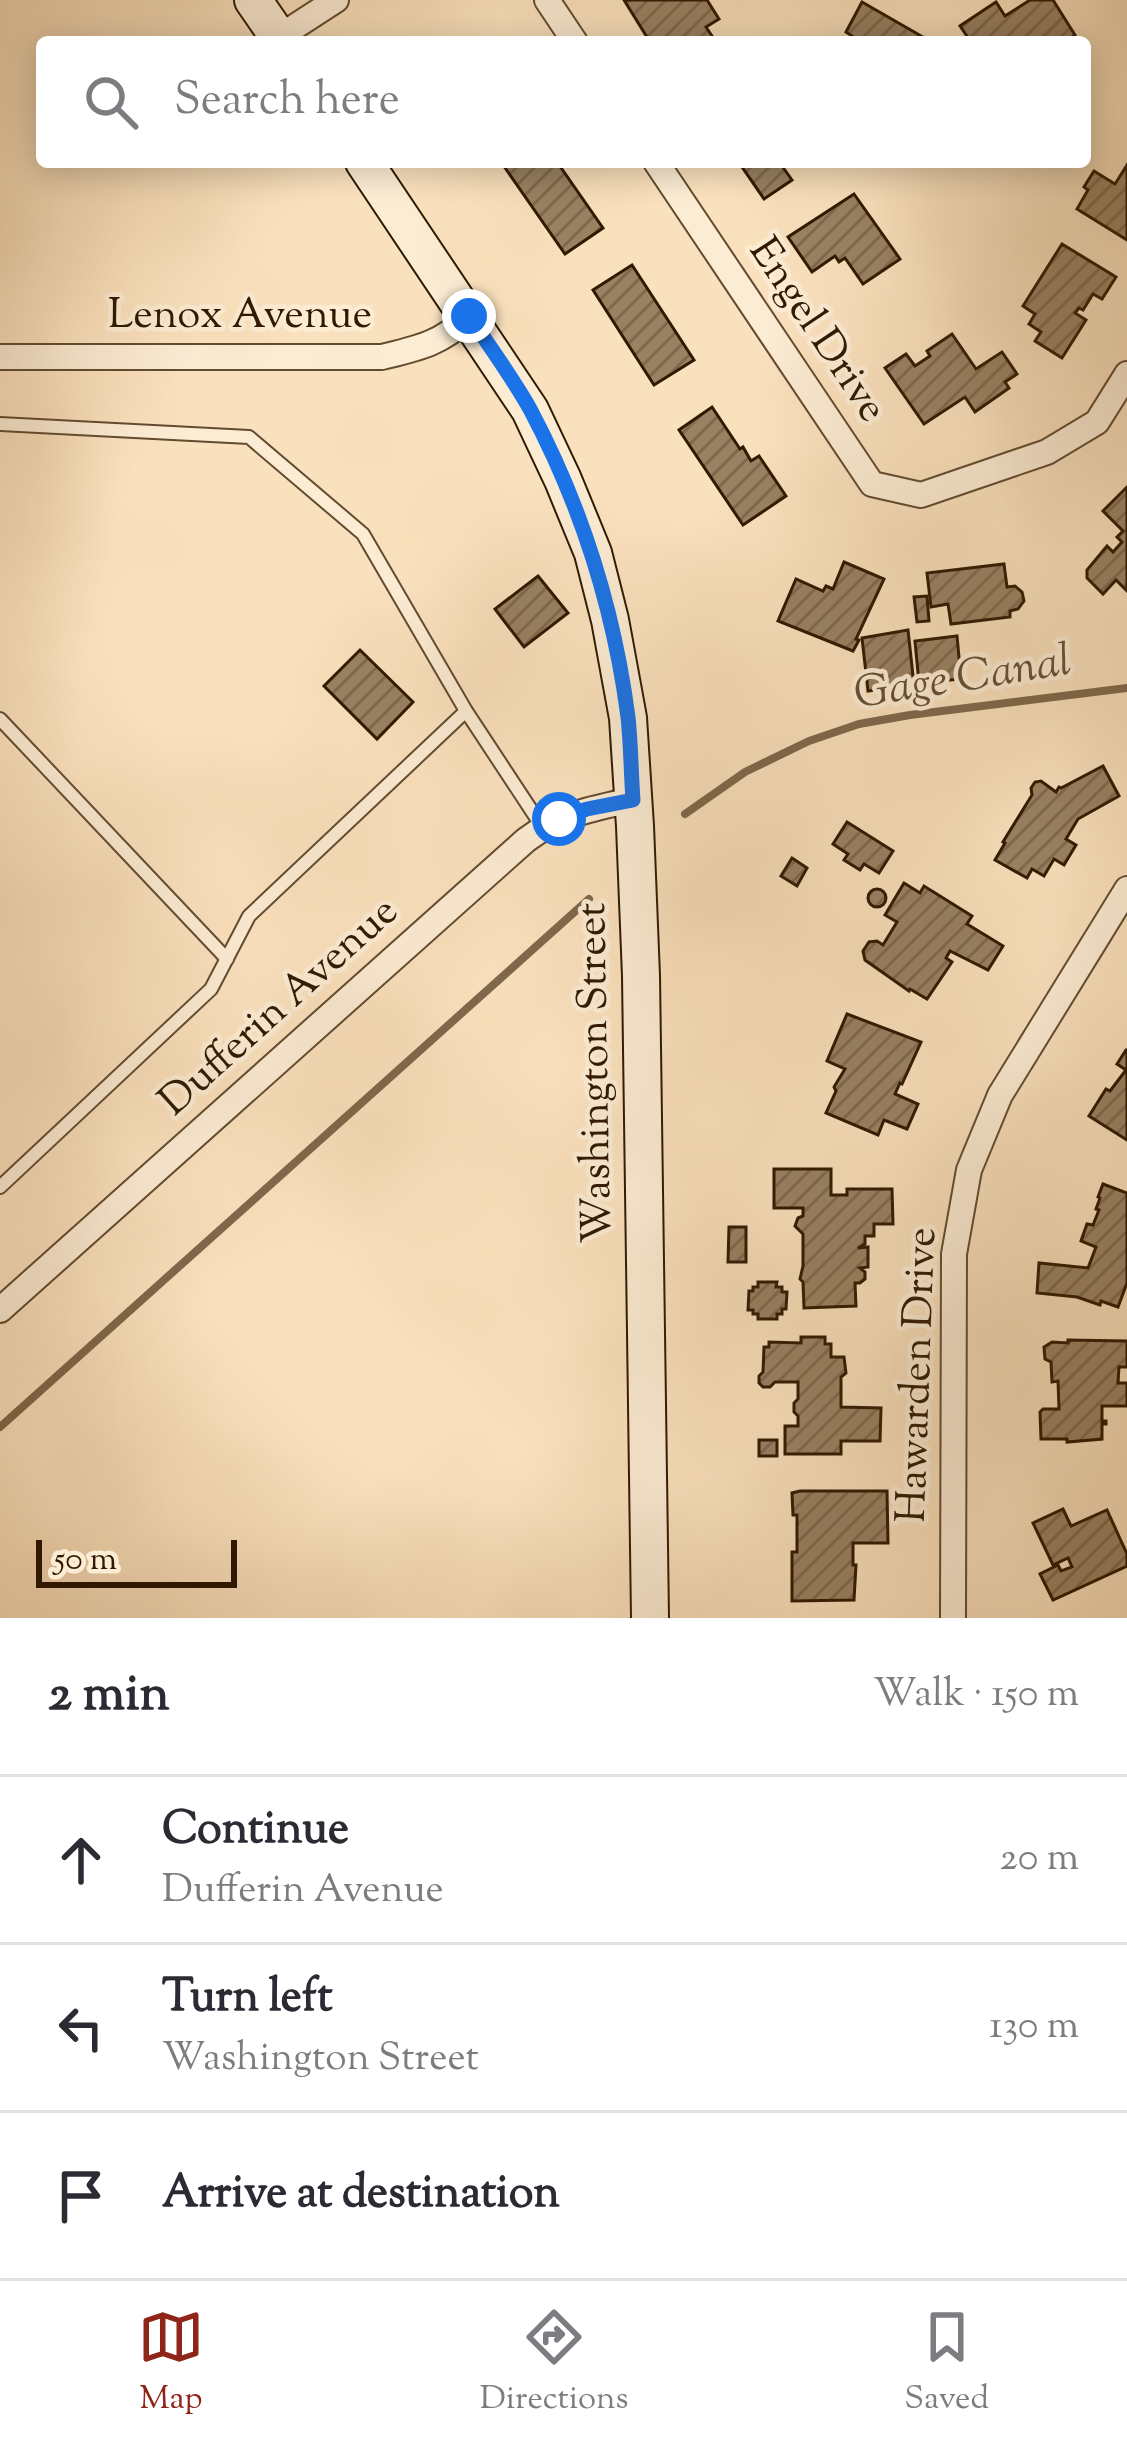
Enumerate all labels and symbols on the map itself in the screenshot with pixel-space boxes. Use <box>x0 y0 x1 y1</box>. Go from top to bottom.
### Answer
street label: Engel Drive <box>732 227 900 435</box>
street label: Lenox Avenue <box>108 287 372 347</box>
route end <box>442 289 496 343</box>
water label: Gage Canal <box>850 631 1076 729</box>
route start <box>532 792 586 846</box>
street label: Dufferin Avenue <box>147 884 413 1132</box>
street label: Washington Street <box>564 902 630 1244</box>
street label: Hawarden Drive <box>884 1226 954 1524</box>
scale bar <box>36 1534 237 1587</box>

